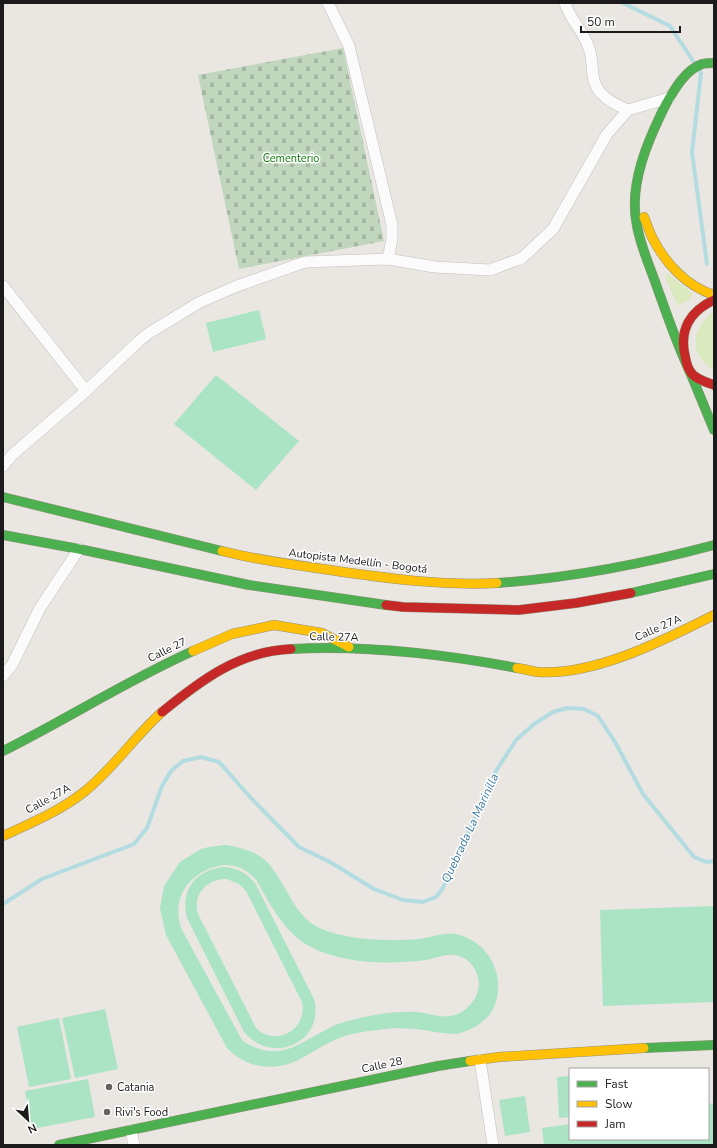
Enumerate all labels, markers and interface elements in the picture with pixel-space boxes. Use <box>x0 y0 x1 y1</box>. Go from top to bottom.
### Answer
scale bar <box>581 8 680 34</box>
text: 50 m <box>587 14 615 30</box>
park label: Cementerio <box>263 151 319 166</box>
street label: Autopista Medellín - Bogotá <box>288 545 428 577</box>
street label: Calle 27A <box>632 611 684 645</box>
street label: Calle 27A <box>309 629 359 645</box>
street label: Calle 27 <box>145 634 189 666</box>
water label: Quebrada La Marinilla <box>438 771 502 885</box>
street label: Calle 27A <box>23 780 73 818</box>
street label: Calle 28 <box>360 1053 404 1077</box>
legend <box>569 1068 709 1140</box>
text: Fast <box>605 1076 628 1092</box>
place label: Catania <box>117 1080 155 1095</box>
marker: Catania <box>104 1082 114 1092</box>
text: Slow <box>605 1096 633 1112</box>
north arrow <box>8 1100 48 1140</box>
place label: Rivi's Food <box>115 1105 168 1120</box>
marker: Rivi's Food <box>102 1107 112 1117</box>
text: Jam <box>604 1116 626 1132</box>
text: N <box>25 1120 39 1137</box>

